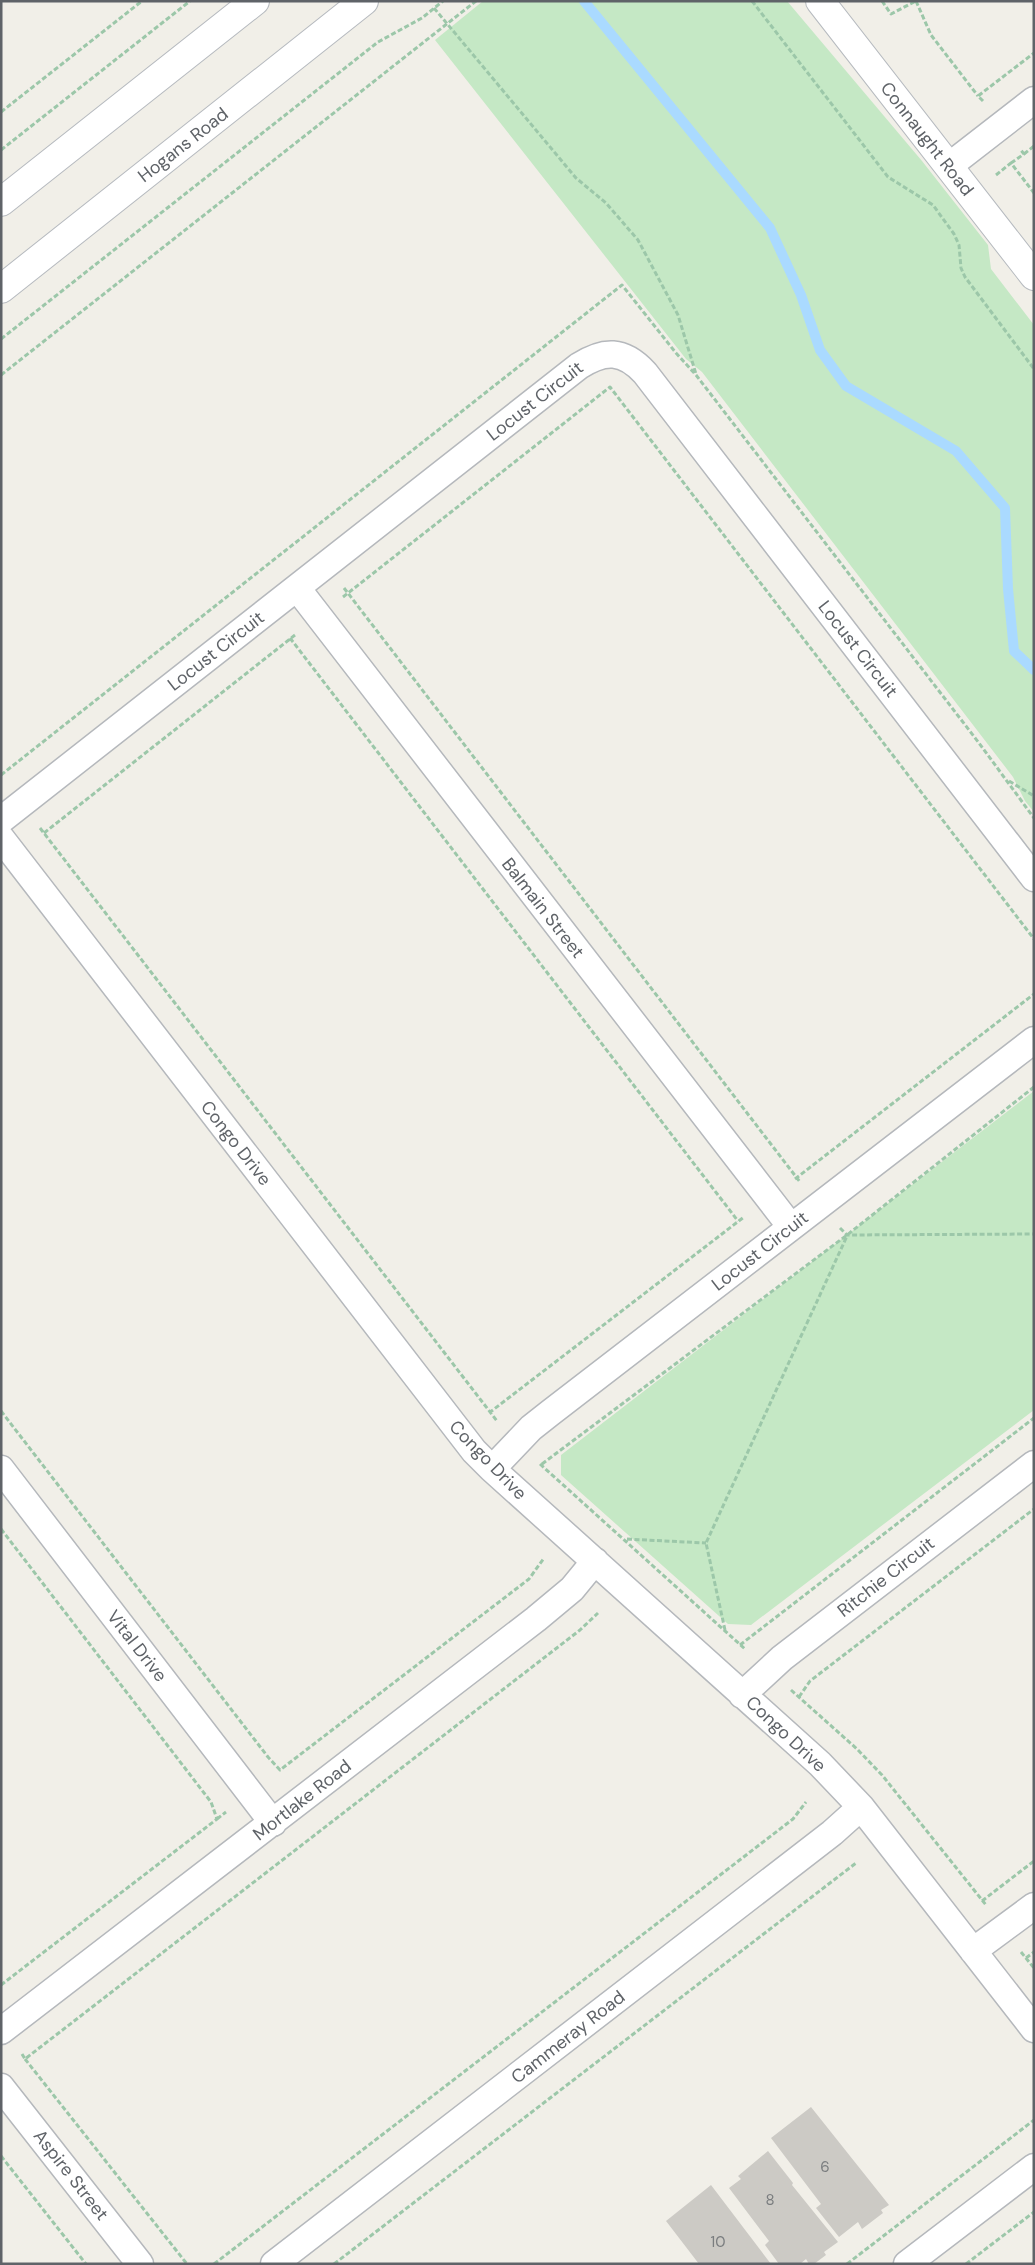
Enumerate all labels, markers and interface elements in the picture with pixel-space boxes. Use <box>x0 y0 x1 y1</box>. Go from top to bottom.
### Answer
street label: Connaught Road <box>875 77 979 201</box>
street label: Hogans Road <box>133 102 233 188</box>
street label: Locust Circuit <box>482 356 588 446</box>
street label: Locust Circuit <box>813 596 903 702</box>
street label: Locust Circuit <box>163 606 269 696</box>
street label: Balmain Street <box>496 853 590 963</box>
street label: Congo Drive <box>195 1096 277 1190</box>
street label: Locust Circuit <box>707 1206 813 1296</box>
street label: Congo Drive <box>444 1415 532 1505</box>
street label: Ritchie Circuit <box>832 1531 940 1623</box>
street label: Vital Drive <box>101 1605 173 1687</box>
street label: Congo Drive <box>741 1691 831 1777</box>
street label: Mortlake Road <box>248 1754 356 1846</box>
street label: Cammeray Road <box>506 1985 630 2089</box>
street label: Aspire Street <box>28 2125 114 2225</box>
house number: 6 <box>820 2157 830 2177</box>
house number: 8 <box>765 2190 775 2210</box>
house number: 10 <box>711 2232 725 2252</box>

